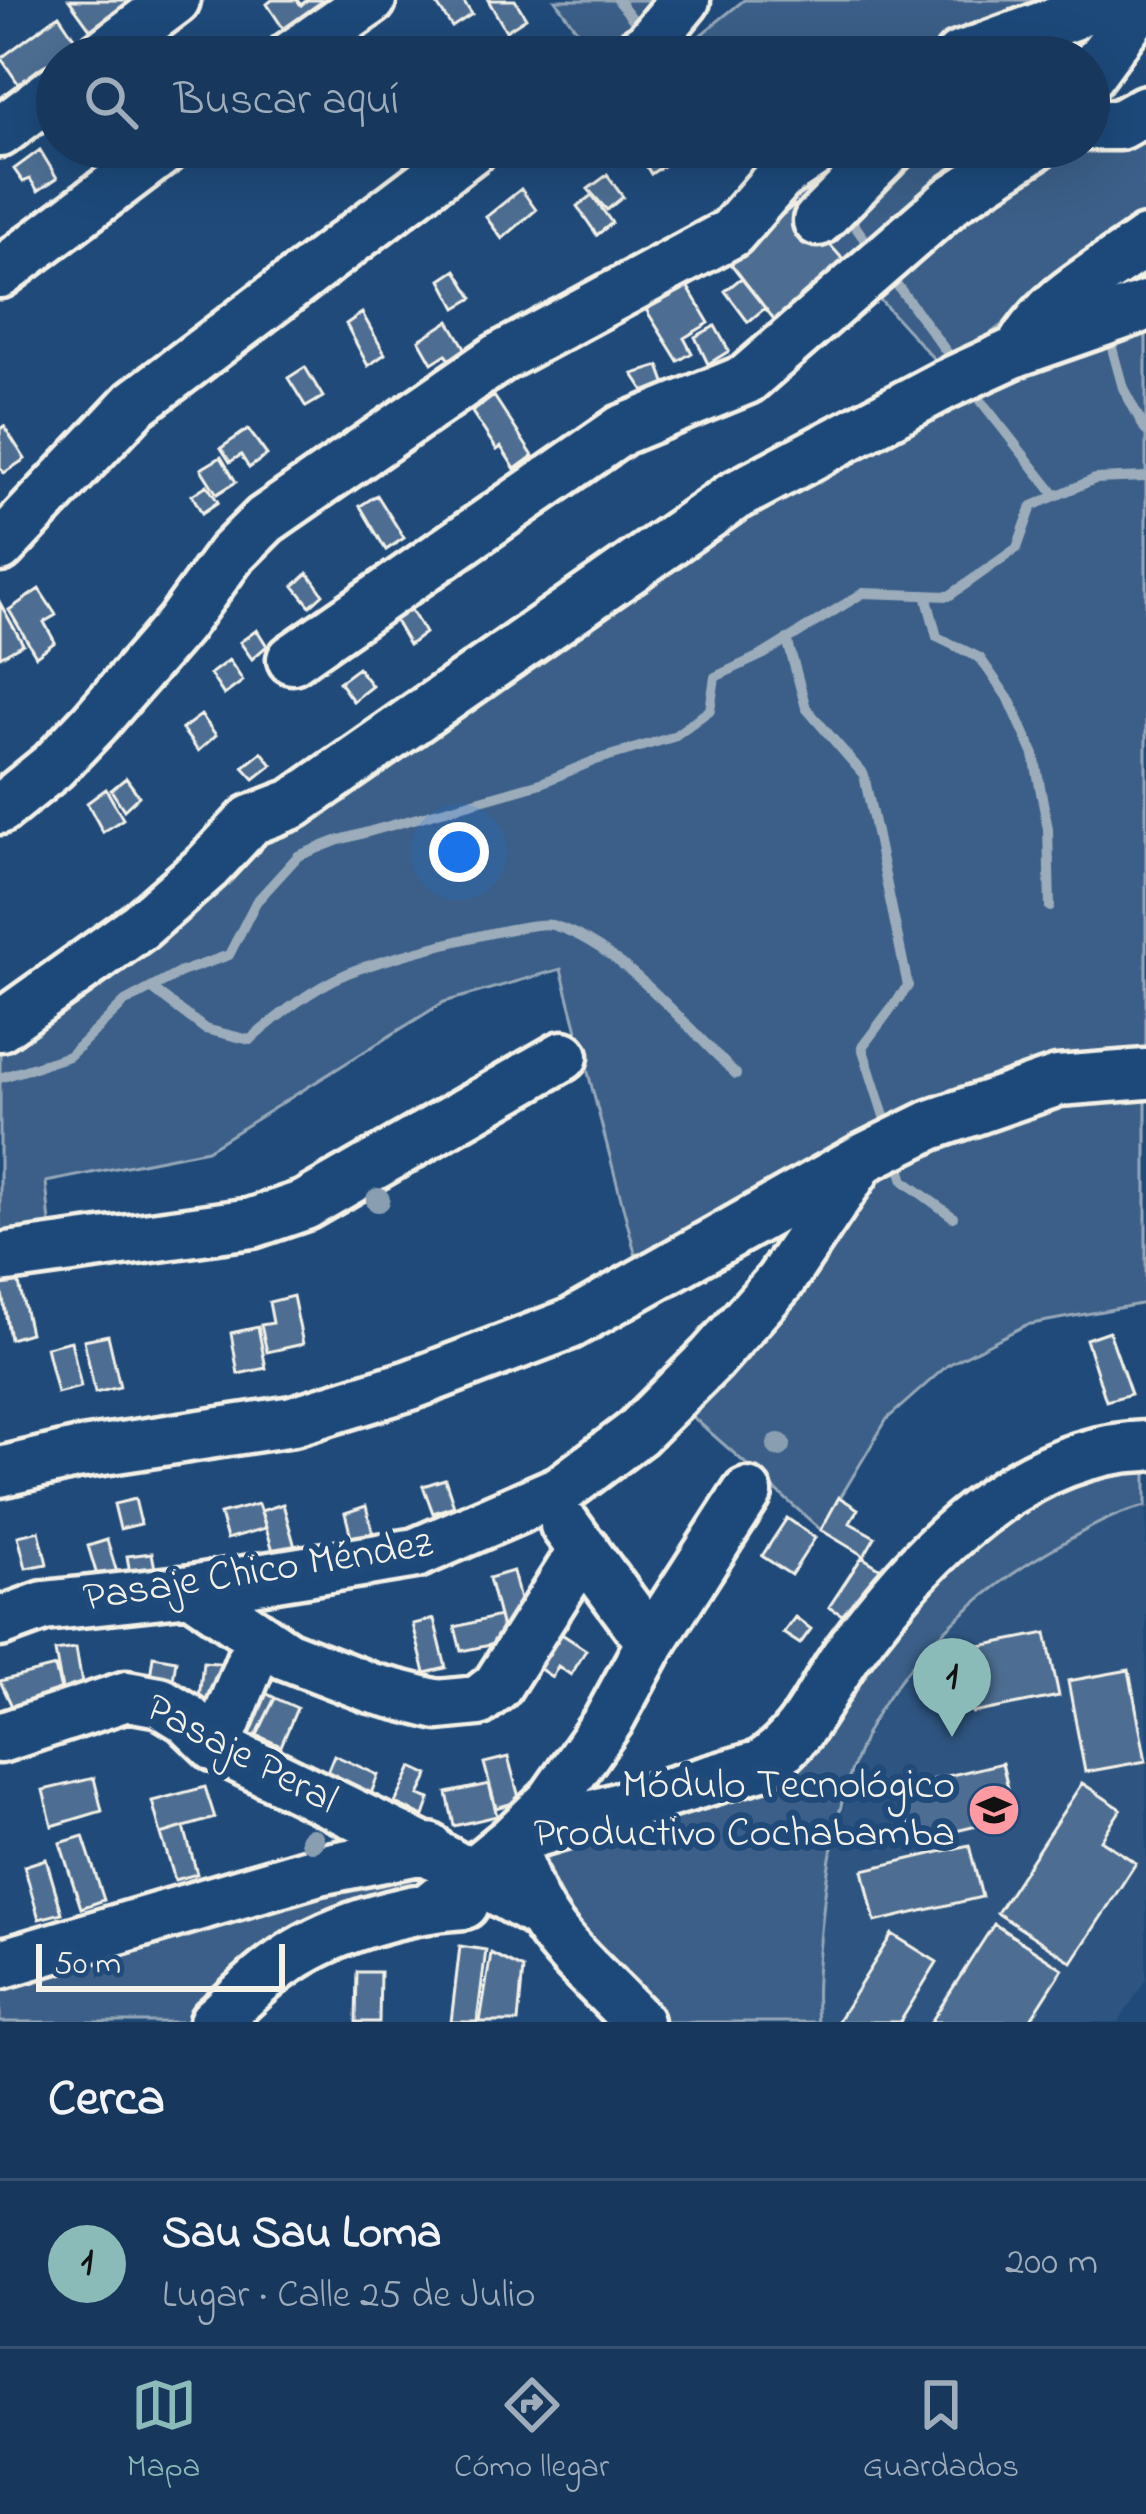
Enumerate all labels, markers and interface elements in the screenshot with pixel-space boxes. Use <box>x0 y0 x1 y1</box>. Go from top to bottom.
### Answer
search box <box>36 36 1110 168</box>
icon: search <box>78 69 144 135</box>
text: Buscar aquí <box>174 69 399 135</box>
your location <box>429 822 489 882</box>
street label: Pasaje Chico Méndez <box>79 1514 437 1630</box>
pin: 1 <box>913 1638 991 1737</box>
street label: Pasaje Peral <box>134 1679 348 1831</box>
place label: Módulo Tecnológico Productivo Cochabamba <box>533 1756 955 1865</box>
school or university icon: Módulo Tecnológico Productivo Cochabamba <box>966 1782 1022 1838</box>
scale bar <box>36 1938 285 1991</box>
text: 50 m <box>54 1941 121 1989</box>
text: Cerca <box>48 2063 165 2138</box>
text: Sau Sau Loma <box>162 2202 441 2268</box>
text: 1 <box>81 2235 93 2292</box>
text: 200 m <box>1005 2235 1098 2292</box>
text: Lugar · Calle 25 de Julio <box>162 2268 536 2325</box>
tab: Mapa <box>127 2372 200 2492</box>
tab: Cómo llegar <box>454 2372 609 2492</box>
tab: Guardados <box>863 2372 1019 2492</box>

